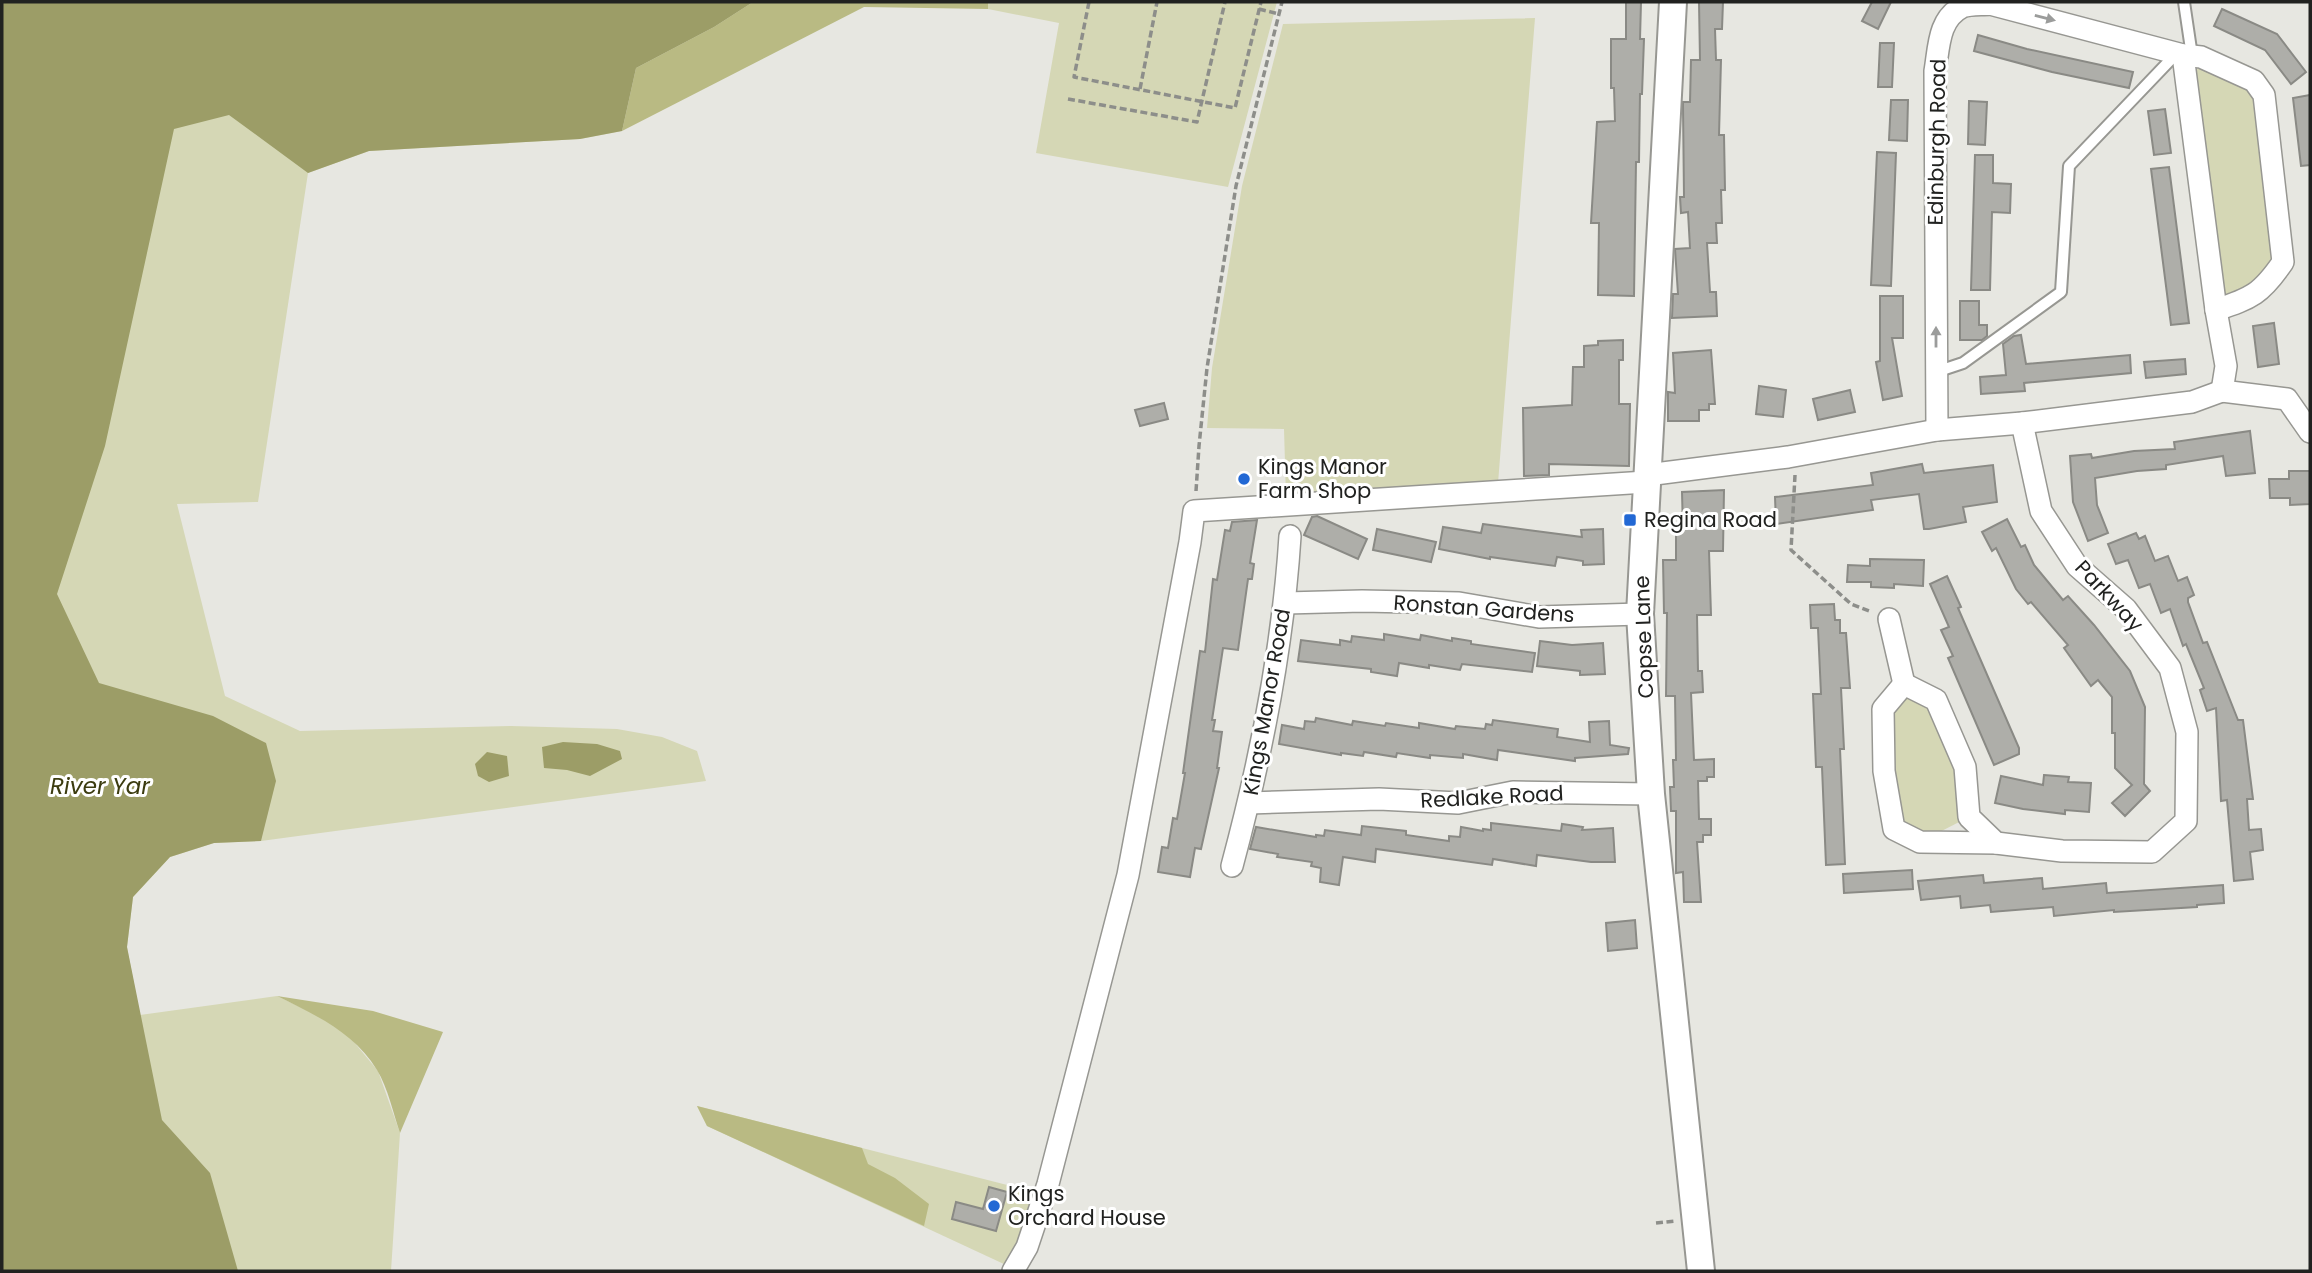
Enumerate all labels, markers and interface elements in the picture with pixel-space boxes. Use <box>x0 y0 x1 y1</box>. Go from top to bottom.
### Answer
one-way arrow <box>2034 13 2056 24</box>
street label: Edinburgh Road <box>1921 58 1952 226</box>
one-way arrow <box>1930 326 1942 348</box>
place label: Kings Manor Farm Shop <box>1258 452 1387 505</box>
marker: Kings Manor Farm Shop <box>1236 471 1252 487</box>
place label: Regina Road <box>1644 505 1777 534</box>
marker: Regina Road <box>1622 512 1638 528</box>
street label: Parkway <box>2069 553 2150 638</box>
street label: Copse Lane <box>1627 575 1660 699</box>
street label: Ronstan Gardens <box>1393 588 1576 629</box>
street label: Kings Manor Road <box>1236 606 1297 798</box>
water label: River Yar <box>50 770 151 802</box>
street label: Redlake Road <box>1420 778 1564 815</box>
place label: Kings Orchard House <box>1008 1179 1166 1232</box>
marker: Kings Orchard House <box>986 1198 1002 1214</box>

